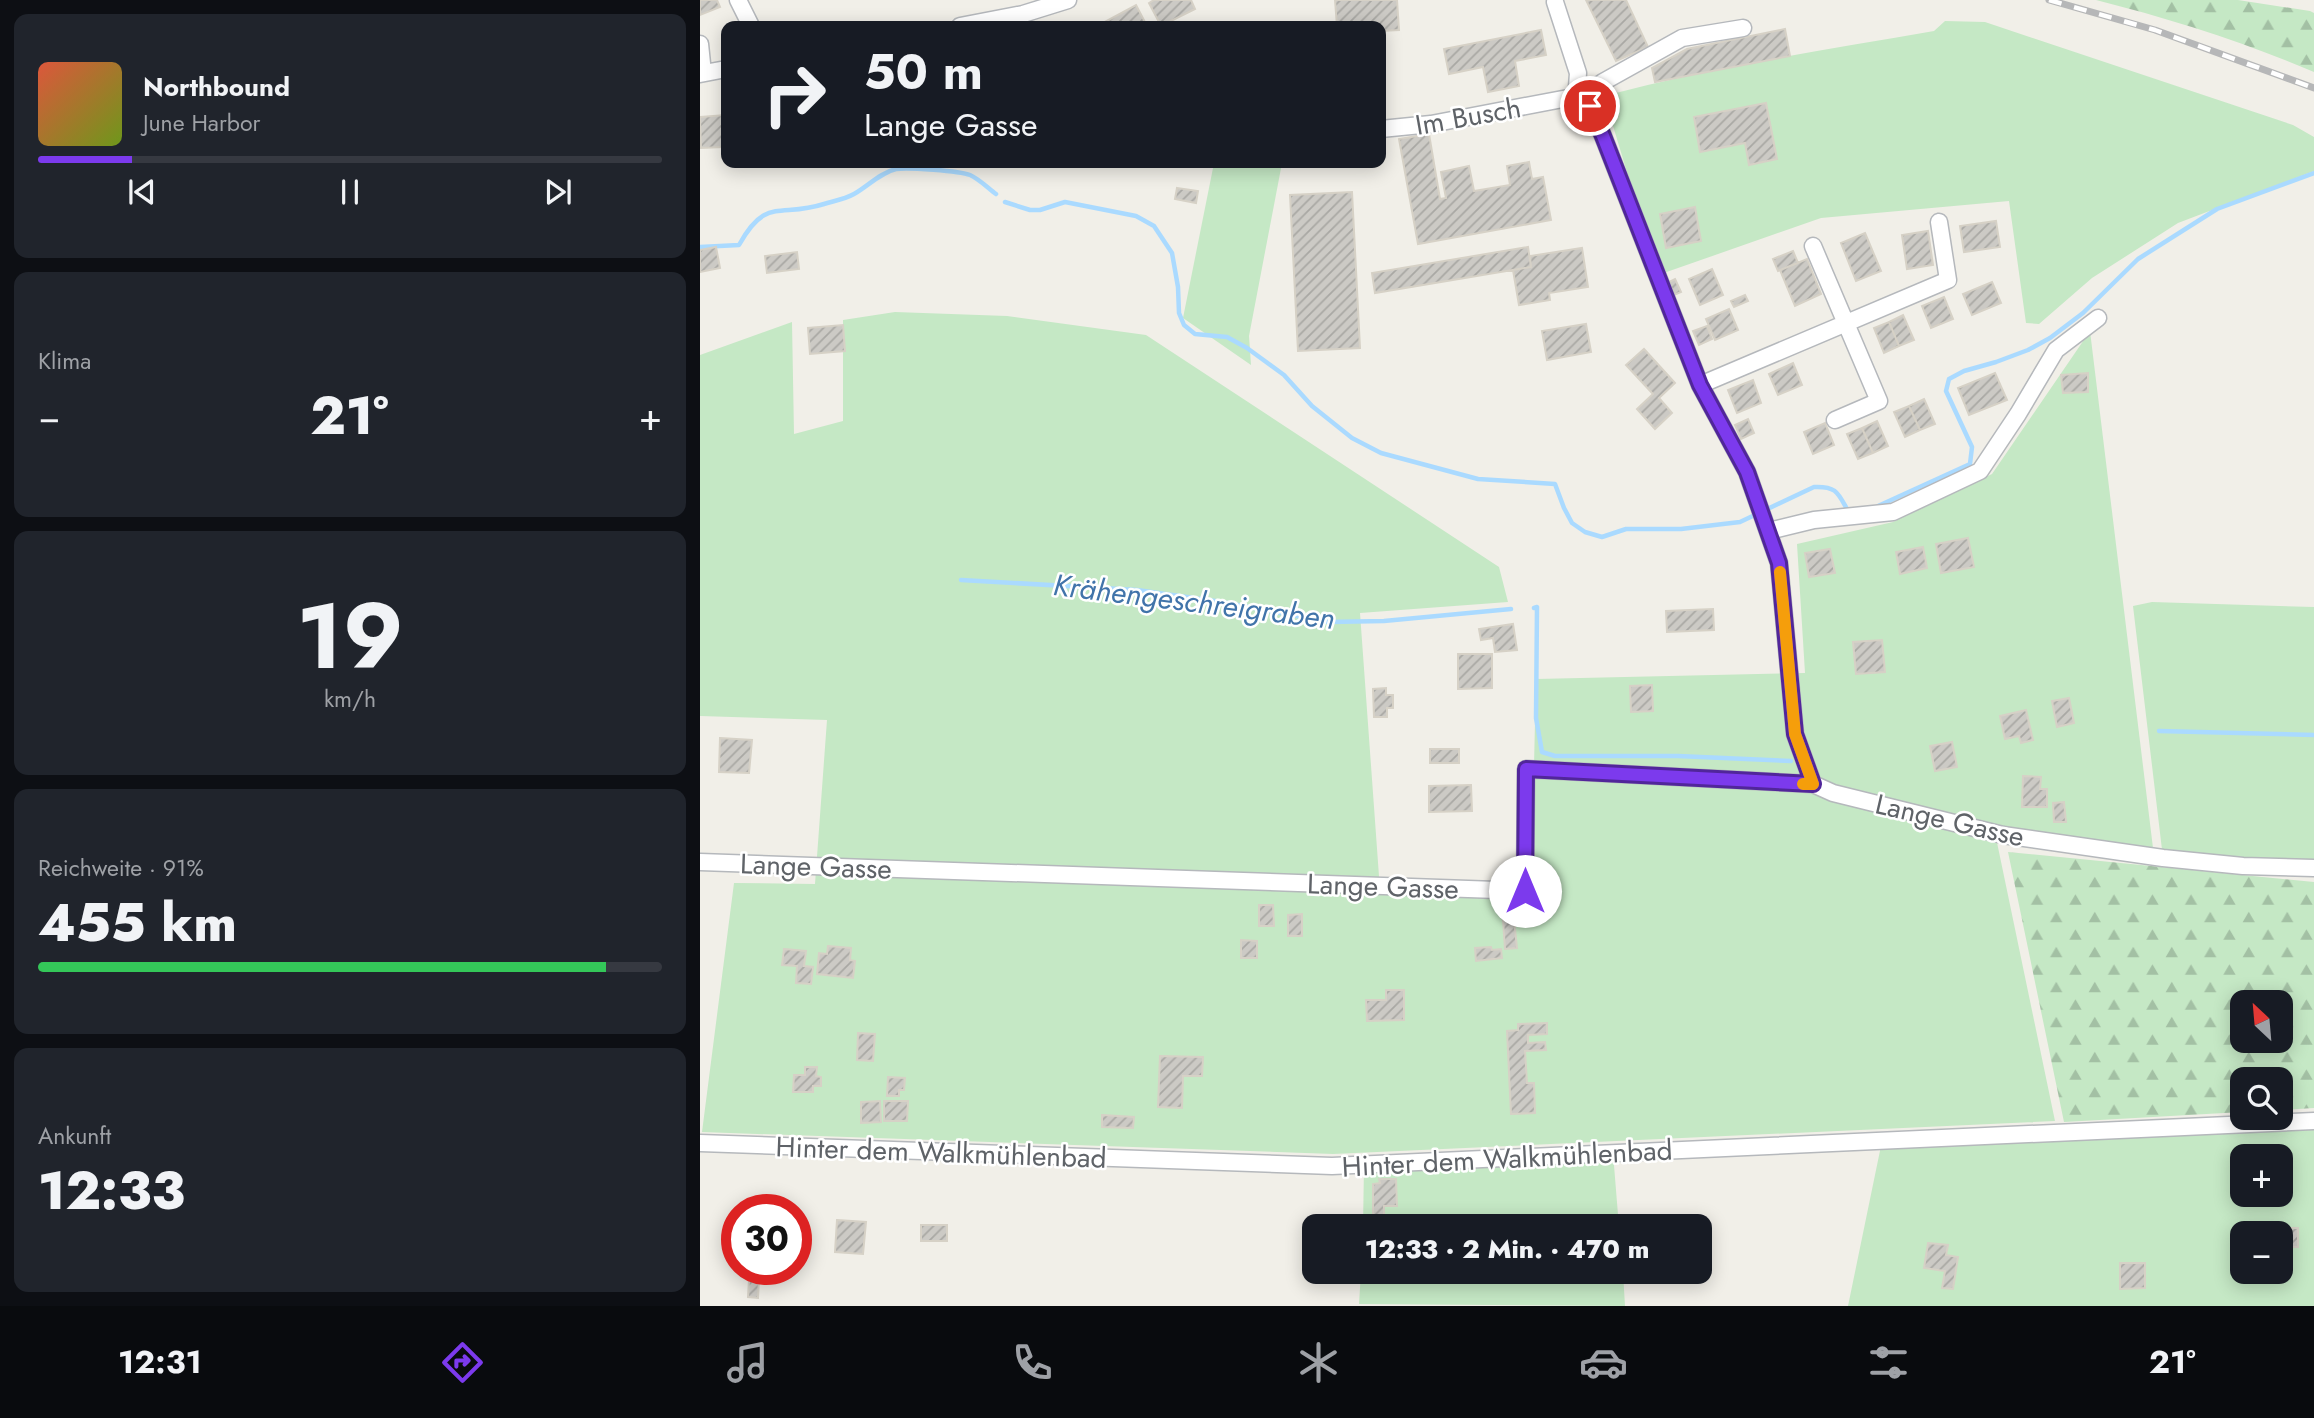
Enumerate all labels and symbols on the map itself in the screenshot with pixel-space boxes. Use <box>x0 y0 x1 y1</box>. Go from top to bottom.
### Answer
pin <box>1560 76 1620 136</box>
street label: Im Busch <box>1412 87 1524 146</box>
water label: Krähengeschreigraben <box>1051 563 1337 640</box>
street label: Lange Gasse <box>1871 783 2028 858</box>
street label: Lange Gasse <box>739 843 893 890</box>
position arrow <box>1488 854 1562 928</box>
street label: Lange Gasse <box>1306 863 1460 910</box>
north arrow <box>2230 990 2292 1054</box>
street label: Hinter dem Walkmühlenbad <box>775 1126 1107 1179</box>
street label: Hinter dem Walkmühlenbad <box>1341 1129 1673 1188</box>
speed limit sign: 30 <box>721 1194 812 1285</box>

